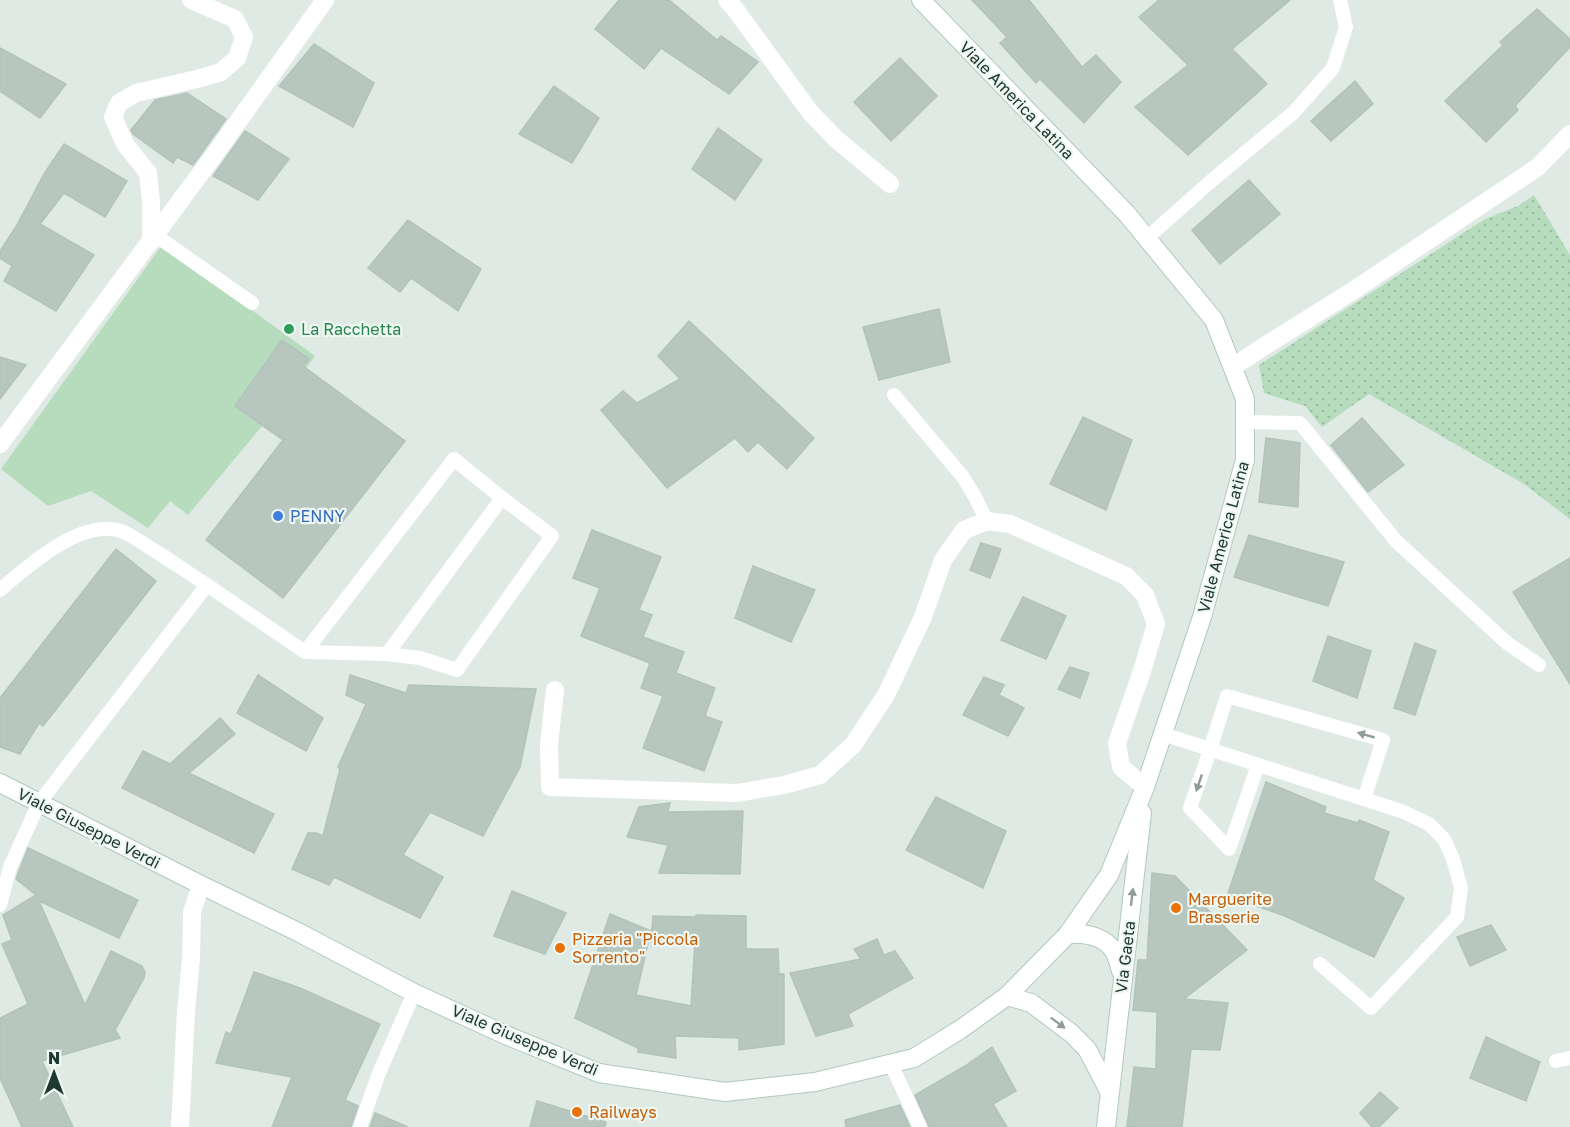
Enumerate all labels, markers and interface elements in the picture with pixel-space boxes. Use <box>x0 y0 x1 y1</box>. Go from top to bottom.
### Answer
street label: Viale America Latina <box>955 37 1079 163</box>
place label: La Racchetta <box>301 319 401 339</box>
marker: La Racchetta <box>282 322 296 336</box>
street label: Viale America Latina <box>1193 459 1253 615</box>
place label: PENNY <box>290 506 346 526</box>
marker: PENNY <box>271 509 285 523</box>
one-way arrow <box>1357 730 1375 740</box>
one-way arrow <box>1193 774 1203 792</box>
street label: Viale Giuseppe Verdi <box>14 783 164 873</box>
one-way arrow <box>1127 887 1137 906</box>
place label: Marguerite Brasserie <box>1188 889 1272 927</box>
marker: Marguerite Brasserie <box>1169 901 1183 915</box>
street label: Via Gaeta <box>1111 920 1139 994</box>
place label: Pizzeria "Piccola Sorrento" <box>572 929 698 967</box>
marker: Pizzeria "Piccola Sorrento" <box>553 941 567 955</box>
street label: Viale Giuseppe Verdi <box>449 1000 601 1080</box>
one-way arrow <box>1050 1016 1065 1028</box>
north arrow <box>24 1043 84 1103</box>
text: N <box>48 1048 60 1068</box>
place label: Railways <box>589 1102 657 1122</box>
marker: Railways <box>570 1105 584 1119</box>

